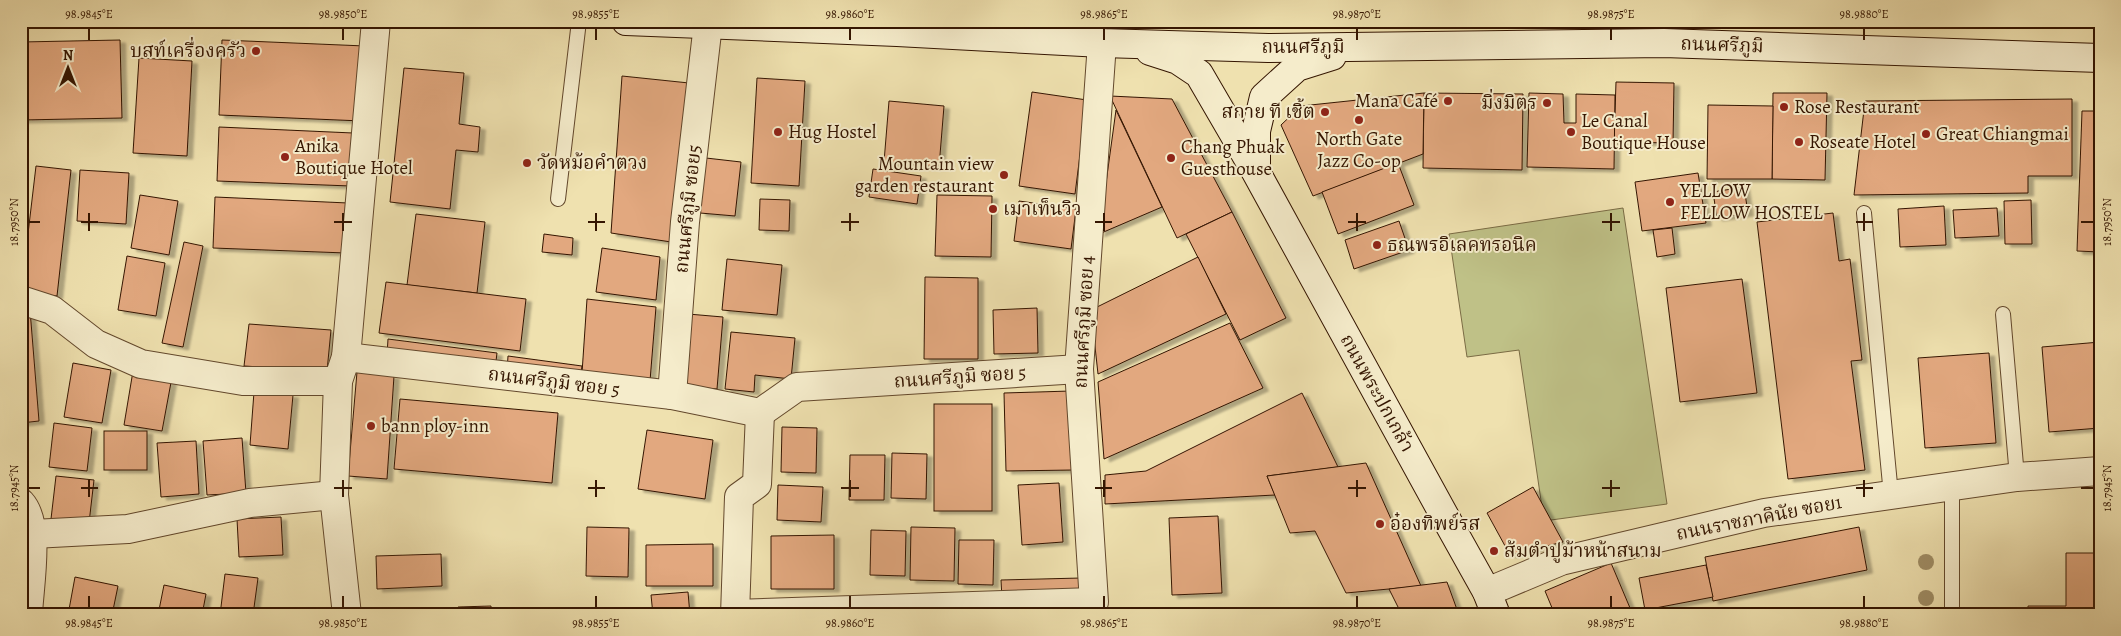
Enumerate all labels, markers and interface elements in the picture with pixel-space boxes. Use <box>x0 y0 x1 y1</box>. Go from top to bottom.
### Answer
text: 98.9845°E <box>65 6 113 22</box>
text: 98.9850°E <box>319 6 367 22</box>
text: 98.9855°E <box>572 6 620 22</box>
text: 98.9860°E <box>826 6 874 22</box>
text: 98.9865°E <box>1080 6 1128 22</box>
text: 98.9870°E <box>1333 6 1381 22</box>
text: 98.9875°E <box>1587 6 1635 22</box>
text: 98.9880°E <box>1839 6 1889 22</box>
street label: ถนนศรีภูมิ <box>1680 31 1764 59</box>
street label: ถนนศรีภูมิ <box>1261 34 1345 60</box>
place label: บสท์เครื่องครัว <box>130 36 246 64</box>
north arrow <box>42 42 92 92</box>
marker: บสท์เครื่องครัว <box>250 45 262 57</box>
text: N <box>63 46 73 65</box>
place label: Mana Café <box>1355 88 1438 114</box>
place label: มิ่งมิตร <box>1481 88 1537 116</box>
place label: Rose Restaurant <box>1794 94 1920 120</box>
marker: Mana Café <box>1442 95 1454 107</box>
place label: สกาย ที เชิ้ต <box>1222 97 1315 125</box>
marker: มิ่งมิตร <box>1541 97 1553 109</box>
marker: Rose Restaurant <box>1778 101 1790 113</box>
marker: สกาย ที เชิ้ต <box>1319 106 1331 118</box>
place label: Le Canal Boutique House <box>1581 108 1706 156</box>
marker: North Gate Jazz Co-op <box>1353 114 1365 126</box>
place label: Hug Hostel <box>788 119 877 145</box>
place label: Great Chiangmai <box>1936 121 2069 147</box>
marker: Hug Hostel <box>772 126 784 138</box>
place label: North Gate Jazz Co-op <box>1316 126 1402 174</box>
marker: Le Canal Boutique House <box>1565 126 1577 138</box>
marker: Great Chiangmai <box>1920 128 1932 140</box>
place label: Roseate Hotel <box>1809 129 1916 155</box>
place label: Anika Boutique Hotel <box>294 133 413 181</box>
place label: Chang Phuak Guesthouse <box>1181 134 1285 182</box>
marker: Roseate Hotel <box>1793 136 1805 148</box>
street label: ถนนศรีภูมิ ซอย5 <box>668 143 708 275</box>
place label: วัดหม้อคำตวง <box>537 150 647 176</box>
marker: Anika Boutique Hotel <box>279 151 291 163</box>
place label: Mountain view garden restaurant <box>855 151 995 199</box>
marker: Chang Phuak Guesthouse <box>1165 152 1177 164</box>
marker: วัดหม้อคำตวง <box>521 157 533 169</box>
marker: Mountain view garden restaurant <box>998 169 1010 181</box>
place label: YELLOW FELLOW HOSTEL <box>1679 178 1823 226</box>
place label: เมาเท็นวิว <box>1003 196 1082 222</box>
marker: YELLOW FELLOW HOSTEL <box>1664 196 1676 208</box>
text: 18.7950°N <box>6 198 22 246</box>
text: 18.7950°N <box>2099 198 2115 246</box>
marker: เมาเท็นวิว <box>987 203 999 215</box>
place label: ธณพรอิเลคทรอนิค <box>1387 232 1537 258</box>
marker: ธณพรอิเลคทรอนิค <box>1371 239 1383 251</box>
street label: ถนนศรีภูมิ ซอย 4 <box>1068 254 1100 389</box>
street label: ถนนพระปกเกล้า <box>1334 329 1420 457</box>
street label: ถนนศรีภูมิ ซอย 5 <box>893 359 1027 395</box>
street label: ถนนศรีภูมิ ซอย 5 <box>487 361 621 403</box>
place label: bann ploy-inn <box>381 413 489 439</box>
marker: bann ploy-inn <box>365 420 377 432</box>
text: 18.7945°N <box>6 464 22 511</box>
text: 18.7945°N <box>2099 464 2115 511</box>
street label: ถนนราชภาคินัย ซอย1 <box>1674 489 1845 547</box>
place label: อ๋องทิพย์รส <box>1390 511 1480 537</box>
marker: อ๋องทิพย์รส <box>1374 518 1386 530</box>
place label: ส้มตำปูม้าหน้าสนาม <box>1504 538 1662 564</box>
marker: ส้มตำปูม้าหน้าสนาม <box>1488 545 1500 557</box>
text: 98.9845°E <box>65 615 113 631</box>
text: 98.9850°E <box>319 615 367 631</box>
text: 98.9855°E <box>572 615 620 631</box>
text: 98.9860°E <box>826 615 874 631</box>
text: 98.9865°E <box>1080 615 1128 631</box>
text: 98.9870°E <box>1333 615 1381 631</box>
text: 98.9875°E <box>1587 615 1635 631</box>
text: 98.9880°E <box>1839 615 1889 631</box>

